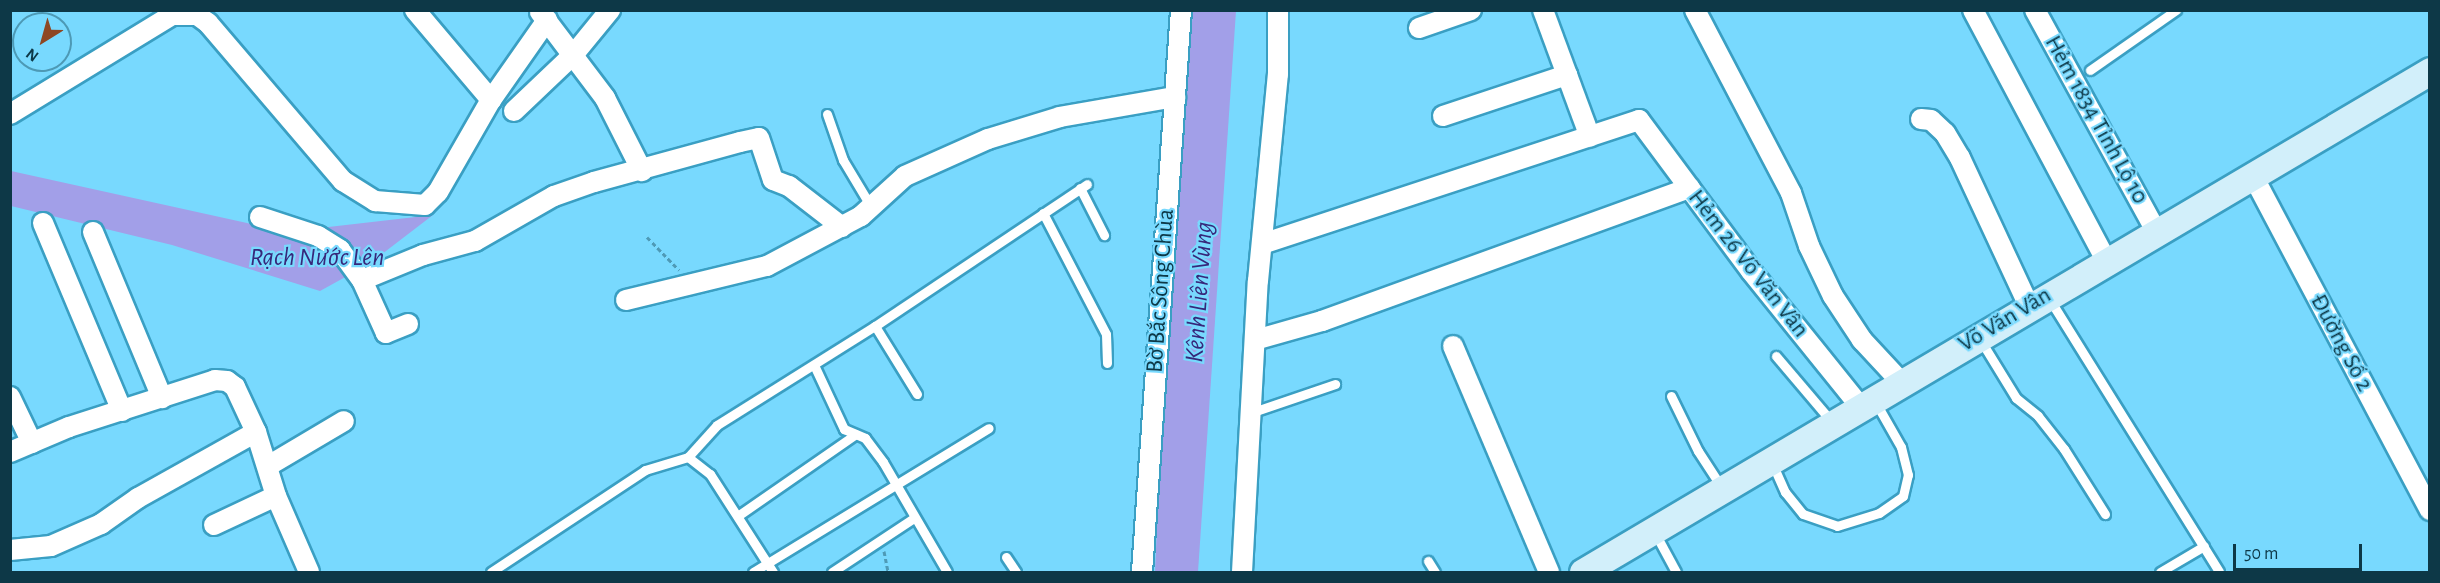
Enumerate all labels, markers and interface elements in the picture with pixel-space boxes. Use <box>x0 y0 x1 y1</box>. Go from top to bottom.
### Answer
north arrow <box>12 12 72 72</box>
street label: Hẻm 1834 Tỉnh Lộ 10 <box>2038 31 2154 209</box>
text: N <box>23 45 42 65</box>
street label: Hẻm 26 Võ Văn Vân <box>1681 184 1815 344</box>
street label: Bờ Bắc Sông Chùa <box>1141 208 1181 374</box>
water label: Kênh Liên Vùng <box>1180 220 1220 364</box>
water label: Rạch Nước Lên <box>250 242 384 274</box>
street label: Võ Văn Vân <box>1953 281 2057 359</box>
street label: Đường Số 2 <box>2303 289 2379 397</box>
scale bar <box>2236 532 2365 570</box>
text: 50 m <box>2244 545 2278 563</box>

